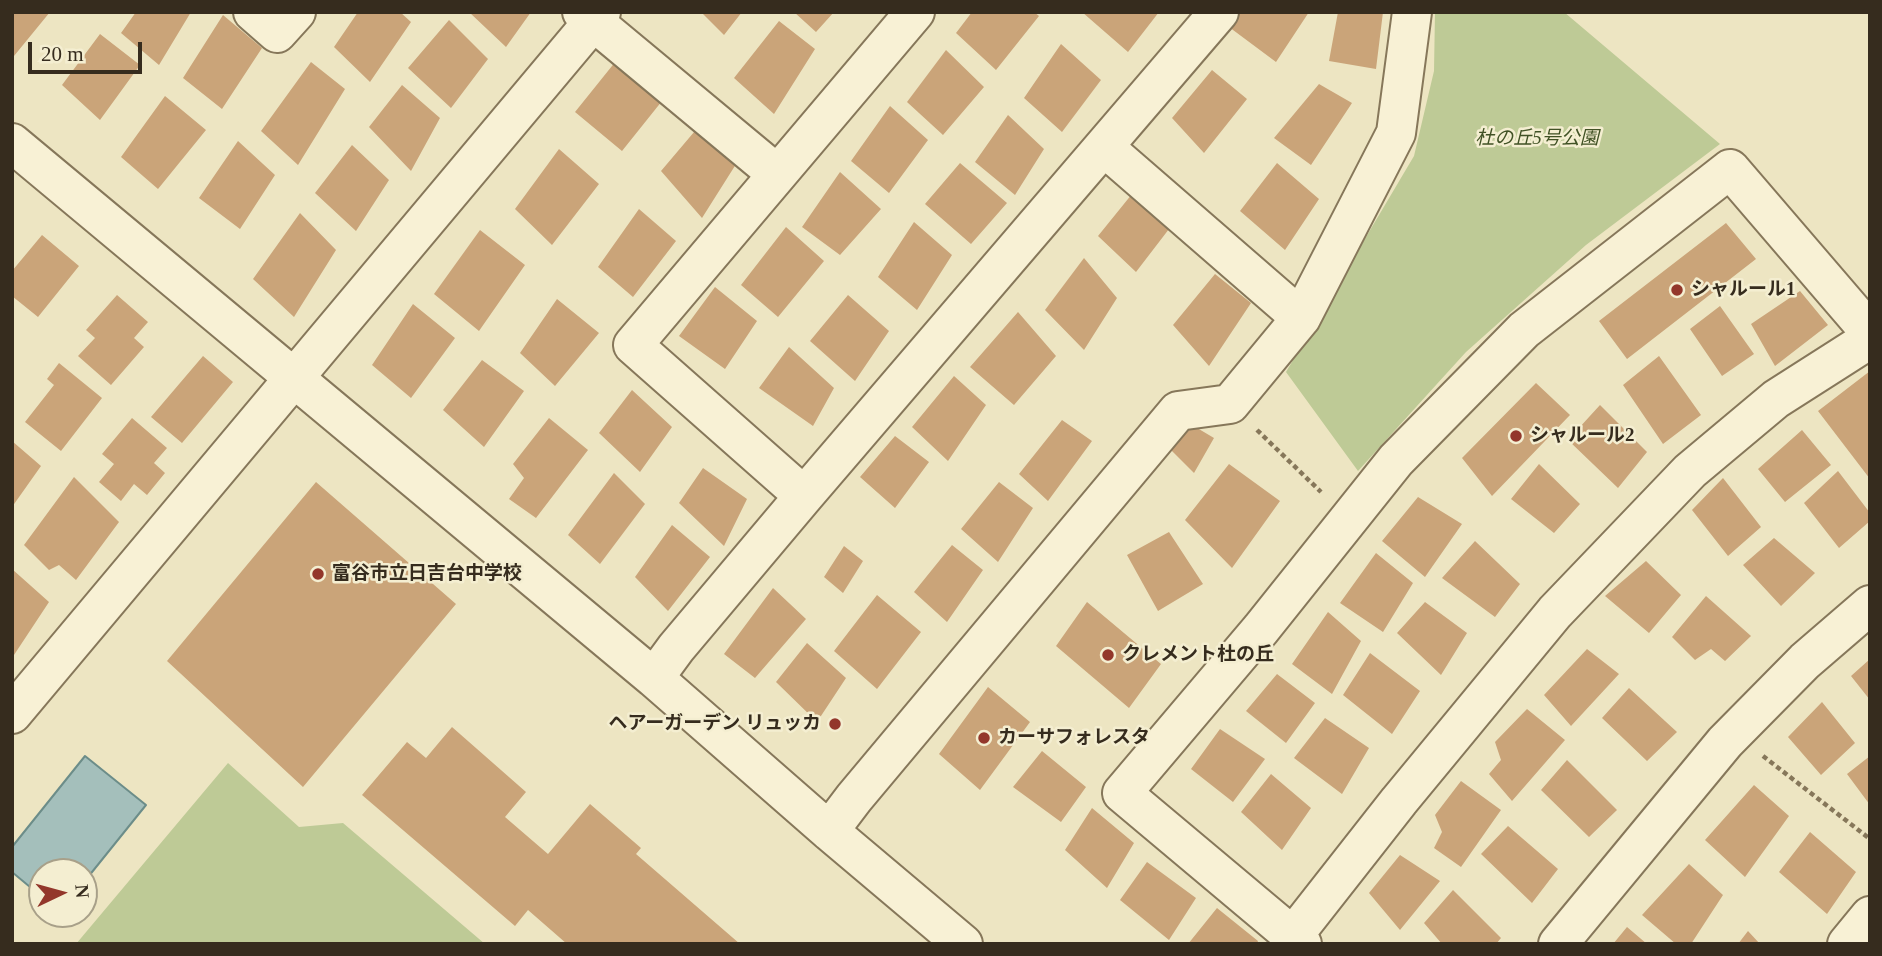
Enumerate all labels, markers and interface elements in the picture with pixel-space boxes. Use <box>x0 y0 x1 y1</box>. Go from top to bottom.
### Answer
scale bar <box>32 28 145 72</box>
text: 20 m <box>41 42 84 66</box>
park label: 杜の丘5号公園 <box>1475 128 1599 150</box>
place label: シャルール1 <box>1691 279 1795 301</box>
marker: シャルール1 <box>1669 282 1685 298</box>
place label: シャルール2 <box>1530 425 1634 447</box>
marker: シャルール2 <box>1508 428 1524 444</box>
place label: 富谷市立日吉台中学校 <box>332 563 522 585</box>
marker: 富谷市立日吉台中学校 <box>310 566 326 582</box>
place label: クレメント杜の丘 <box>1122 644 1274 666</box>
marker: クレメント杜の丘 <box>1100 647 1116 663</box>
place label: ヘアーガーデン リュッカ <box>608 713 821 735</box>
marker: ヘアーガーデン リュッカ <box>827 716 843 732</box>
place label: カーサフォレスタ <box>998 727 1150 749</box>
marker: カーサフォレスタ <box>976 730 992 746</box>
north arrow <box>28 858 98 928</box>
text: N <box>71 884 93 899</box>

